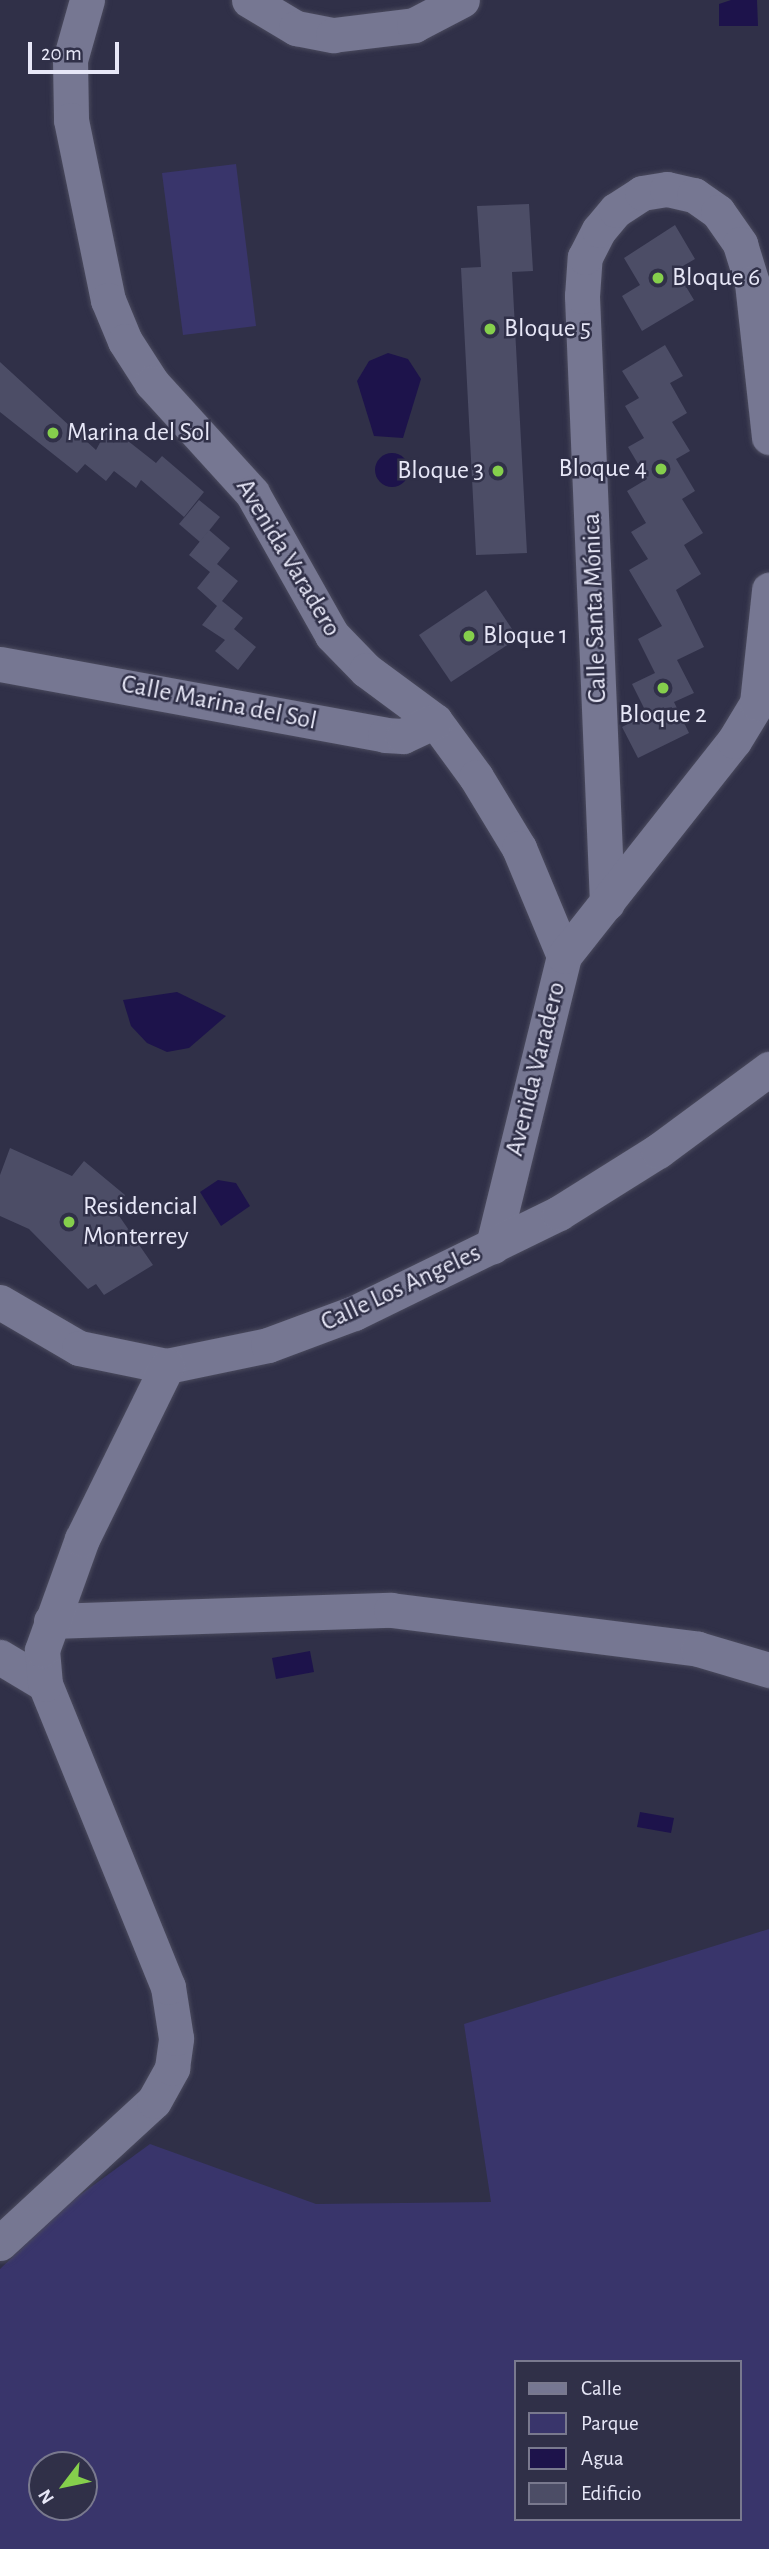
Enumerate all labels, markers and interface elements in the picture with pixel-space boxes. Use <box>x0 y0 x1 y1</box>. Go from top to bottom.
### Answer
scale bar <box>32 28 122 72</box>
text: 20 m <box>41 43 82 64</box>
place label: Bloque 6 <box>672 262 760 294</box>
marker: Bloque 6 <box>650 270 666 286</box>
place label: Bloque 5 <box>504 313 591 345</box>
marker: Bloque 5 <box>482 321 498 337</box>
place label: Marina del Sol <box>67 417 211 449</box>
marker: Marina del Sol <box>45 425 61 441</box>
place label: Bloque 4 <box>559 453 647 485</box>
place label: Bloque 3 <box>397 455 484 487</box>
marker: Bloque 4 <box>653 461 669 477</box>
marker: Bloque 3 <box>490 463 506 479</box>
street label: Avenida Varadero <box>229 474 347 642</box>
street label: Calle Santa Mónica <box>576 512 614 704</box>
place label: Bloque 1 <box>483 620 568 652</box>
marker: Bloque 1 <box>461 628 477 644</box>
street label: Calle Marina del Sol <box>119 669 319 737</box>
marker: Bloque 2 <box>655 680 671 696</box>
place label: Bloque 2 <box>619 699 707 731</box>
street label: Avenida Varadero <box>499 979 573 1159</box>
place label: Residencial Monterrey <box>83 1191 198 1252</box>
marker: Residencial Monterrey <box>61 1214 77 1230</box>
street label: Calle Los Angeles <box>316 1237 486 1339</box>
legend <box>514 2360 741 2521</box>
text: Calle <box>581 2378 622 2399</box>
text: Parque <box>581 2413 639 2434</box>
text: Agua <box>581 2448 624 2469</box>
north arrow <box>28 2451 98 2521</box>
text: Edificio <box>581 2483 642 2504</box>
text: N <box>35 2486 58 2507</box>

